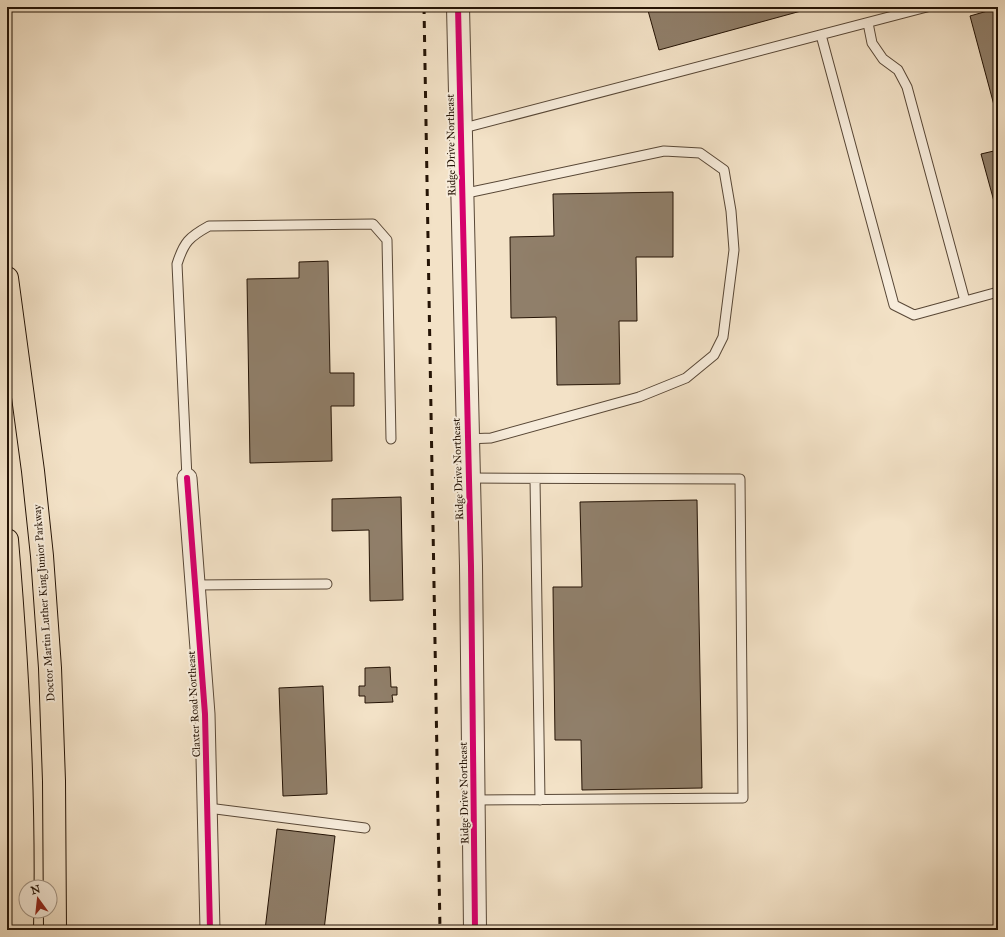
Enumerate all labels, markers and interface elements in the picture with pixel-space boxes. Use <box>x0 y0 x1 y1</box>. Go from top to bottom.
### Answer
street label: Ridge Drive Northeast <box>444 94 458 196</box>
street label: Ridge Drive Northeast <box>450 418 466 520</box>
street label: Doctor Martin Luther King Junior Parkway <box>31 503 58 702</box>
street label: Claxter Road Northeast <box>185 650 203 758</box>
street label: Ridge Drive Northeast <box>457 742 471 844</box>
north arrow <box>18 879 58 919</box>
text: N <box>29 882 42 897</box>

